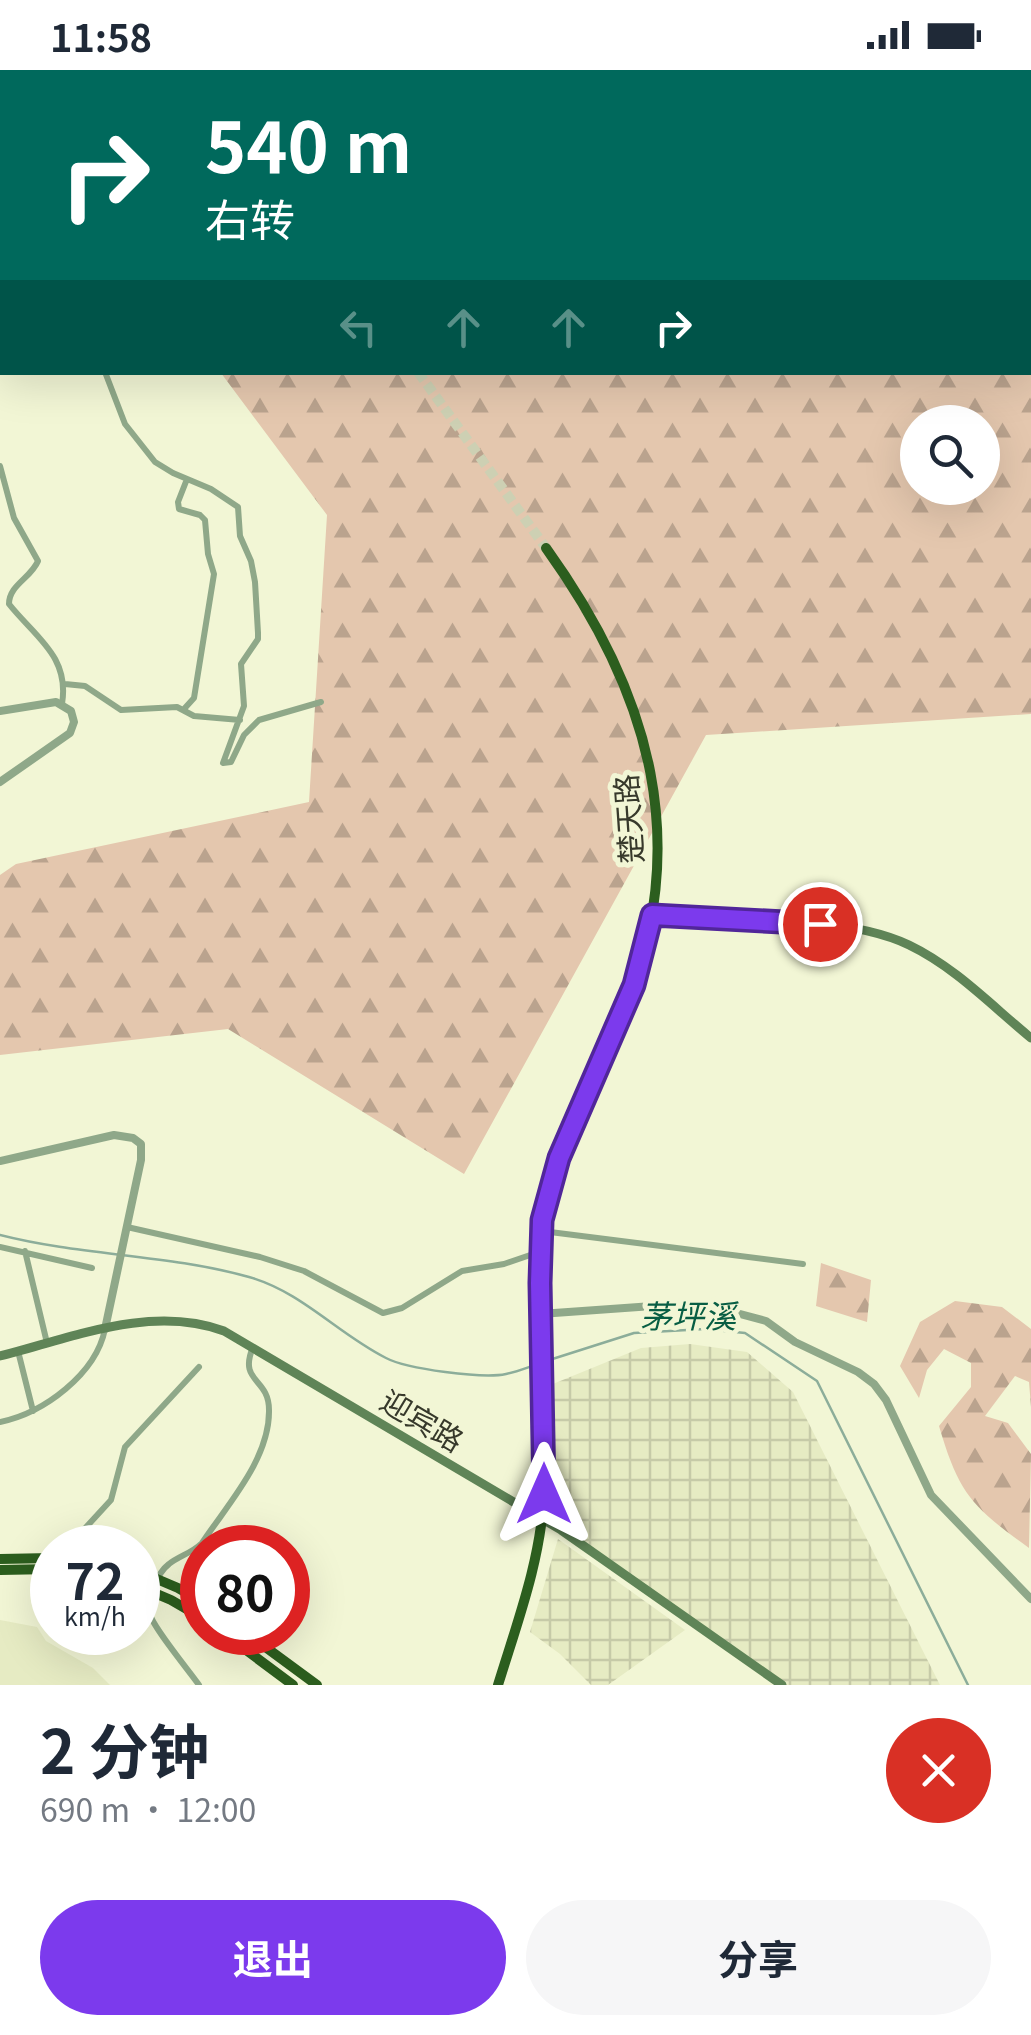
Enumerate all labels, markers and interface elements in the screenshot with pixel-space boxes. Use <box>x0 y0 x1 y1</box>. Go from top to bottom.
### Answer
text: 11:58 <box>50 8 152 63</box>
text: 540 m <box>205 92 412 193</box>
icon: right <box>40 110 170 240</box>
text: 右转 <box>205 185 295 250</box>
icon: left <box>331 300 386 355</box>
icon: ahead <box>436 300 491 355</box>
icon: ahead <box>541 300 596 355</box>
icon: right <box>646 300 701 355</box>
map controls <box>900 405 1000 505</box>
button: search <box>900 405 1000 505</box>
street label: 楚天路 <box>602 773 652 865</box>
pin <box>778 882 863 967</box>
icon: arrive <box>793 897 848 952</box>
water label: 茅坪溪 <box>640 1291 739 1337</box>
street label: 迎宾路 <box>373 1377 473 1461</box>
position arrow <box>492 1442 596 1546</box>
speed limit sign: 80 <box>180 1525 310 1655</box>
text: 72 <box>66 1542 125 1614</box>
text: km/h <box>64 1597 126 1633</box>
text: 2 分钟 <box>40 1704 209 1791</box>
button: close <box>886 1718 991 1823</box>
text: 690 m · 12:00 <box>40 1785 256 1831</box>
button: 退出 <box>40 1900 506 2015</box>
button: 分享 <box>526 1900 991 2015</box>

